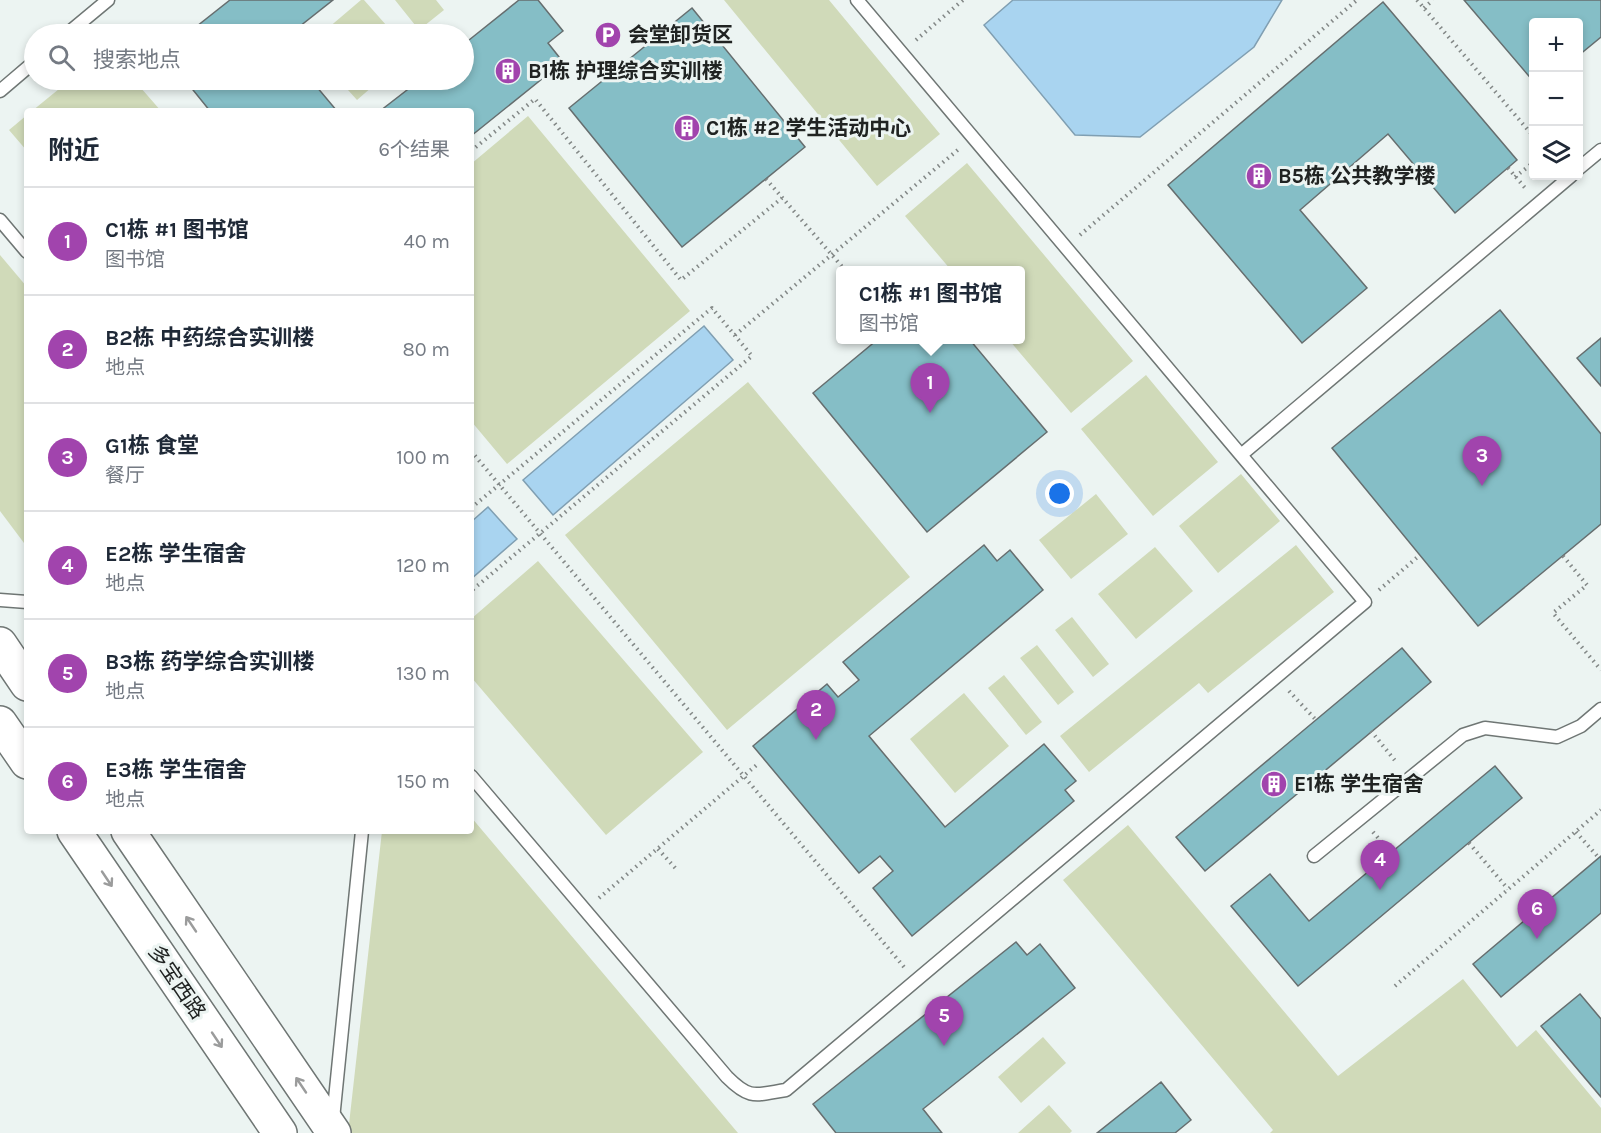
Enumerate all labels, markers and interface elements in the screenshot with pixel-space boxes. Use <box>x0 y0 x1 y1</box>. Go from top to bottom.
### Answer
map controls <box>1529 18 1583 180</box>
button: + <box>1529 18 1583 72</box>
parking icon: 会堂卸货区 <box>593 20 623 50</box>
place label: 会堂卸货区 <box>628 23 733 47</box>
search box <box>24 24 474 90</box>
icon: search <box>45 41 78 74</box>
text: 搜索地点 <box>93 47 181 73</box>
building icon: B1栋 护理综合实训楼 <box>493 56 523 86</box>
place label: B1栋 护理综合实训楼 <box>528 59 722 83</box>
button: − <box>1529 72 1583 126</box>
building icon: C1栋 #2 学生活动中心 <box>672 113 702 143</box>
place label: C1栋 #2 学生活动中心 <box>706 116 911 140</box>
button: layers <box>1529 126 1583 180</box>
text: 附近 <box>48 135 100 166</box>
text: 6个结果 <box>379 138 450 161</box>
building icon: B5栋 公共教学楼 <box>1244 161 1274 191</box>
place label: B5栋 公共教学楼 <box>1278 164 1435 188</box>
text: C1栋 #1 图书馆 <box>105 217 249 243</box>
text: 1 <box>64 230 71 253</box>
text: 40 m <box>404 230 450 253</box>
text: 图书馆 <box>105 248 165 271</box>
popup <box>836 266 1025 344</box>
text: C1栋 #1 图书馆 <box>859 281 1002 307</box>
text: 图书馆 <box>859 312 919 335</box>
text: B2栋 中药综合实训楼 <box>105 325 314 351</box>
text: 2 <box>61 338 74 361</box>
text: 80 m <box>402 338 450 361</box>
text: 地点 <box>105 356 145 379</box>
pin: 1 <box>910 364 950 413</box>
text: G1栋 食堂 <box>105 433 199 459</box>
pin: 3 <box>1462 436 1502 486</box>
text: 3 <box>61 446 74 469</box>
text: 100 m <box>396 446 450 469</box>
text: 餐厅 <box>105 464 145 487</box>
your location <box>1045 479 1074 508</box>
text: E2栋 学生宿舍 <box>105 541 247 567</box>
text: 4 <box>62 554 73 577</box>
text: 120 m <box>396 554 450 577</box>
text: 地点 <box>105 572 145 595</box>
text: B3栋 药学综合实训楼 <box>105 649 315 675</box>
text: 5 <box>62 662 73 685</box>
text: 130 m <box>396 662 450 685</box>
text: 地点 <box>105 680 145 703</box>
pin: 2 <box>796 690 836 740</box>
text: E3栋 学生宿舍 <box>105 757 247 783</box>
building icon: E1栋 学生宿舍 <box>1259 769 1289 799</box>
text: 6 <box>61 770 74 793</box>
text: 150 m <box>397 770 450 793</box>
place label: E1栋 学生宿舍 <box>1294 772 1424 796</box>
text: 地点 <box>105 788 145 811</box>
pin: 4 <box>1360 840 1400 890</box>
one-way arrow <box>101 871 113 887</box>
pin: 6 <box>1518 890 1556 939</box>
one-way arrow <box>185 916 197 932</box>
street label: 多宝西路 <box>144 940 210 1024</box>
pin: 5 <box>924 996 964 1046</box>
one-way arrow <box>211 1032 223 1048</box>
one-way arrow <box>295 1077 307 1093</box>

